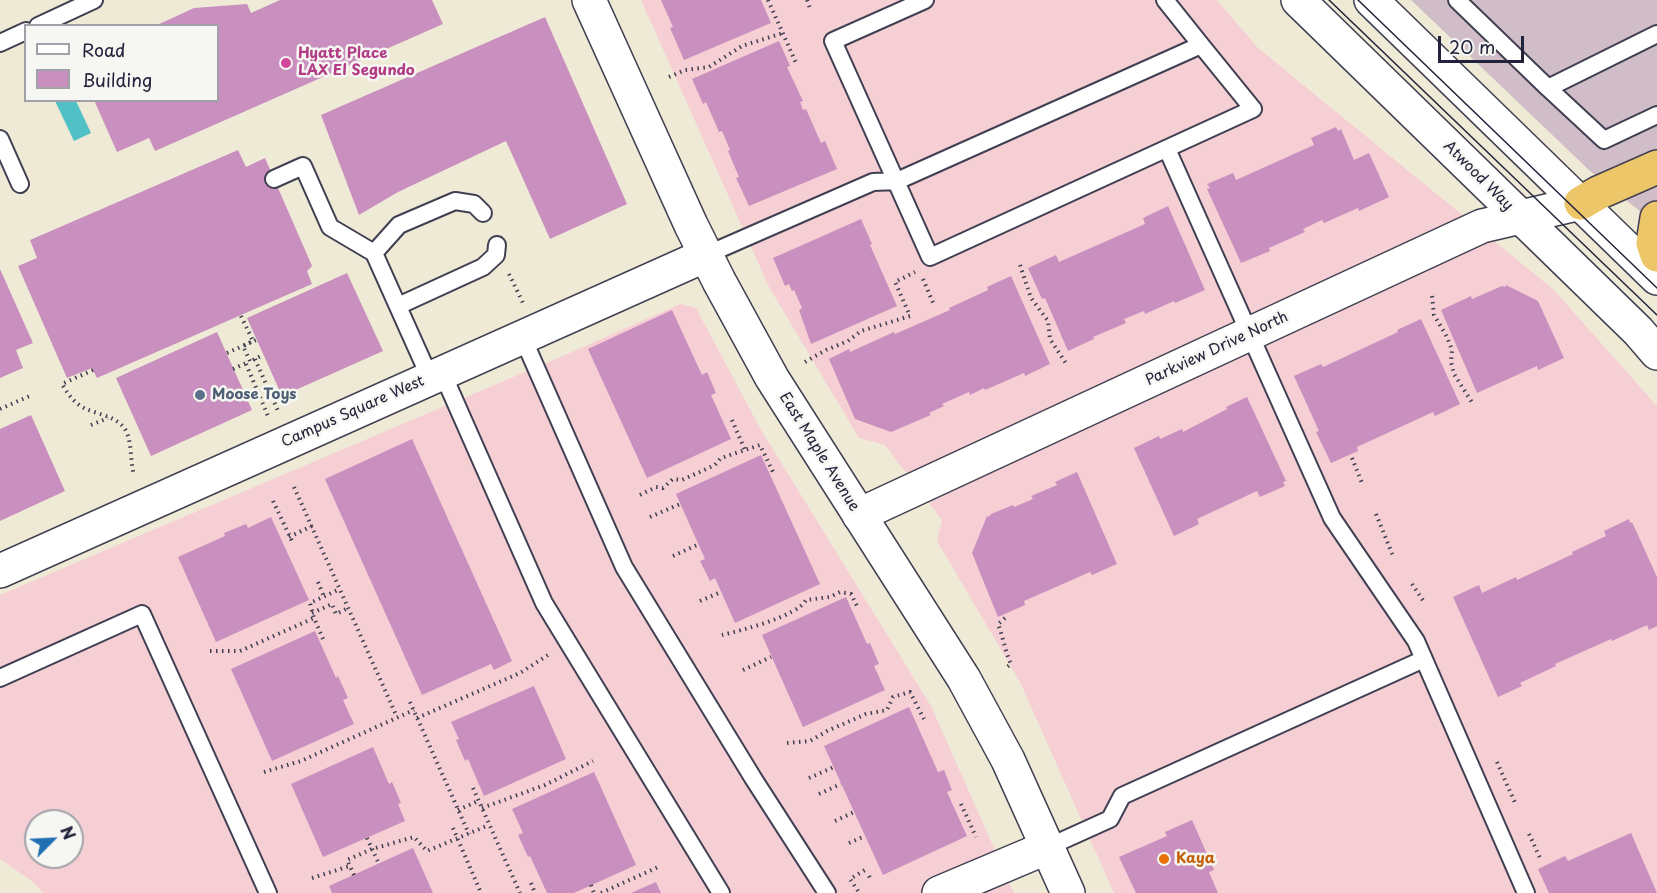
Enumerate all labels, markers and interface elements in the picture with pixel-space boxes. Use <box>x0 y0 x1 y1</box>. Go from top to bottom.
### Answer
legend <box>24 24 219 102</box>
scale bar <box>1441 24 1526 62</box>
text: 20 m <box>1449 33 1495 60</box>
text: Road <box>82 36 126 63</box>
place label: Hyatt Place LAX El Segundo <box>298 45 415 80</box>
marker: Hyatt Place LAX El Segundo <box>279 56 293 70</box>
text: Building <box>82 66 152 93</box>
street label: Atwood Way <box>1439 137 1517 215</box>
street label: Parkview Drive North <box>1143 308 1291 390</box>
street label: Campus Square West <box>279 372 427 452</box>
place label: Moose Toys <box>212 386 296 404</box>
marker: Moose Toys <box>193 388 207 402</box>
street label: East Maple Avenue <box>775 389 863 515</box>
north arrow <box>24 809 84 869</box>
text: N <box>55 822 82 843</box>
place label: Kaya <box>1176 850 1215 868</box>
marker: Kaya <box>1157 852 1171 866</box>

